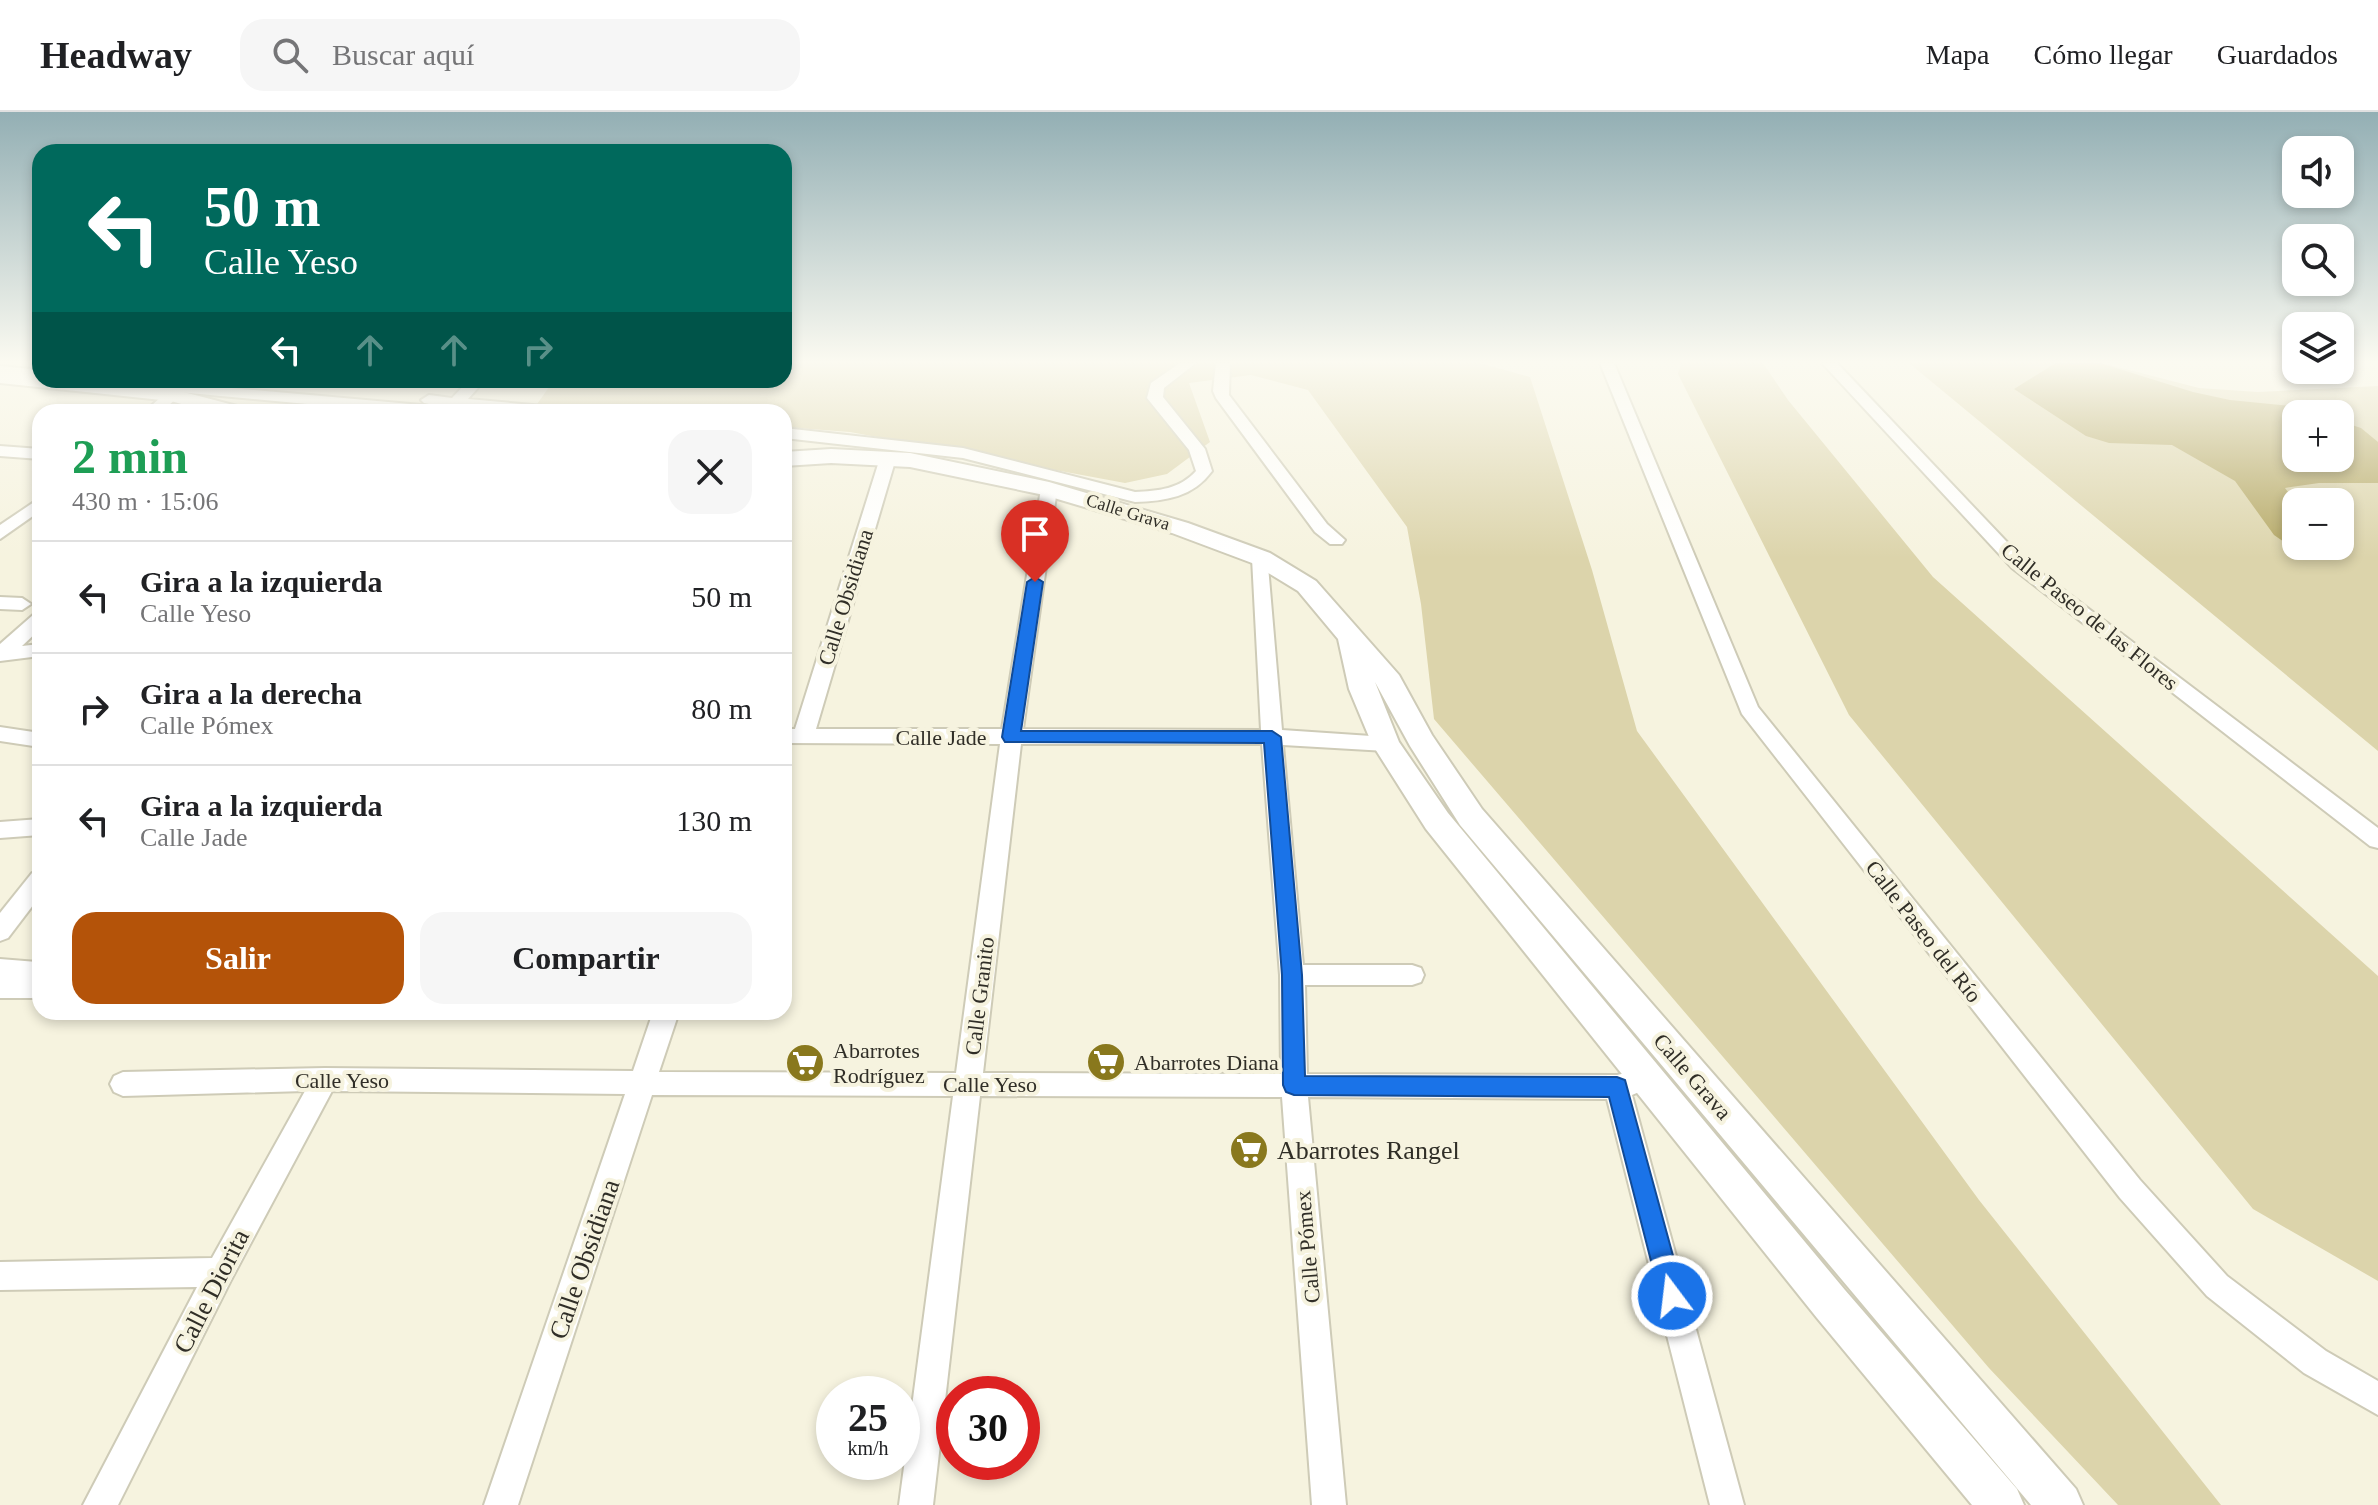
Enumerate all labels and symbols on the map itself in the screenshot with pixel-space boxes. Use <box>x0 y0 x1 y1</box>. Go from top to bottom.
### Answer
street label: Calle Grava <box>1084 490 1172 534</box>
pin <box>1001 500 1069 582</box>
street label: Calle Obsidiana <box>813 526 878 668</box>
street label: Calle Paseo de las Flores <box>1996 537 2183 695</box>
street label: Calle Jade <box>895 725 987 750</box>
street label: Calle Paseo del Río <box>1861 855 1987 1007</box>
street label: Calle Granito <box>960 935 999 1057</box>
street label: Calle Grava <box>1649 1028 1737 1125</box>
place label: Abarrotes Rodríguez <box>833 1038 925 1088</box>
supermarket icon: Abarrotes Diana <box>1085 1041 1127 1083</box>
supermarket icon: Abarrotes Rodríguez <box>784 1042 826 1084</box>
place label: Abarrotes Diana <box>1134 1050 1279 1075</box>
street label: Calle Yeso <box>295 1068 389 1093</box>
street label: Calle Yeso <box>943 1072 1037 1097</box>
supermarket icon: Abarrotes Rangel <box>1228 1129 1270 1171</box>
place label: Abarrotes Rangel <box>1277 1136 1460 1165</box>
street label: Calle Obsidiana <box>544 1175 625 1343</box>
street label: Calle Pómex <box>1290 1190 1325 1304</box>
street label: Calle Diorita <box>168 1224 255 1358</box>
position arrow <box>1630 1254 1714 1338</box>
speed limit sign: 30 <box>936 1376 1040 1480</box>

